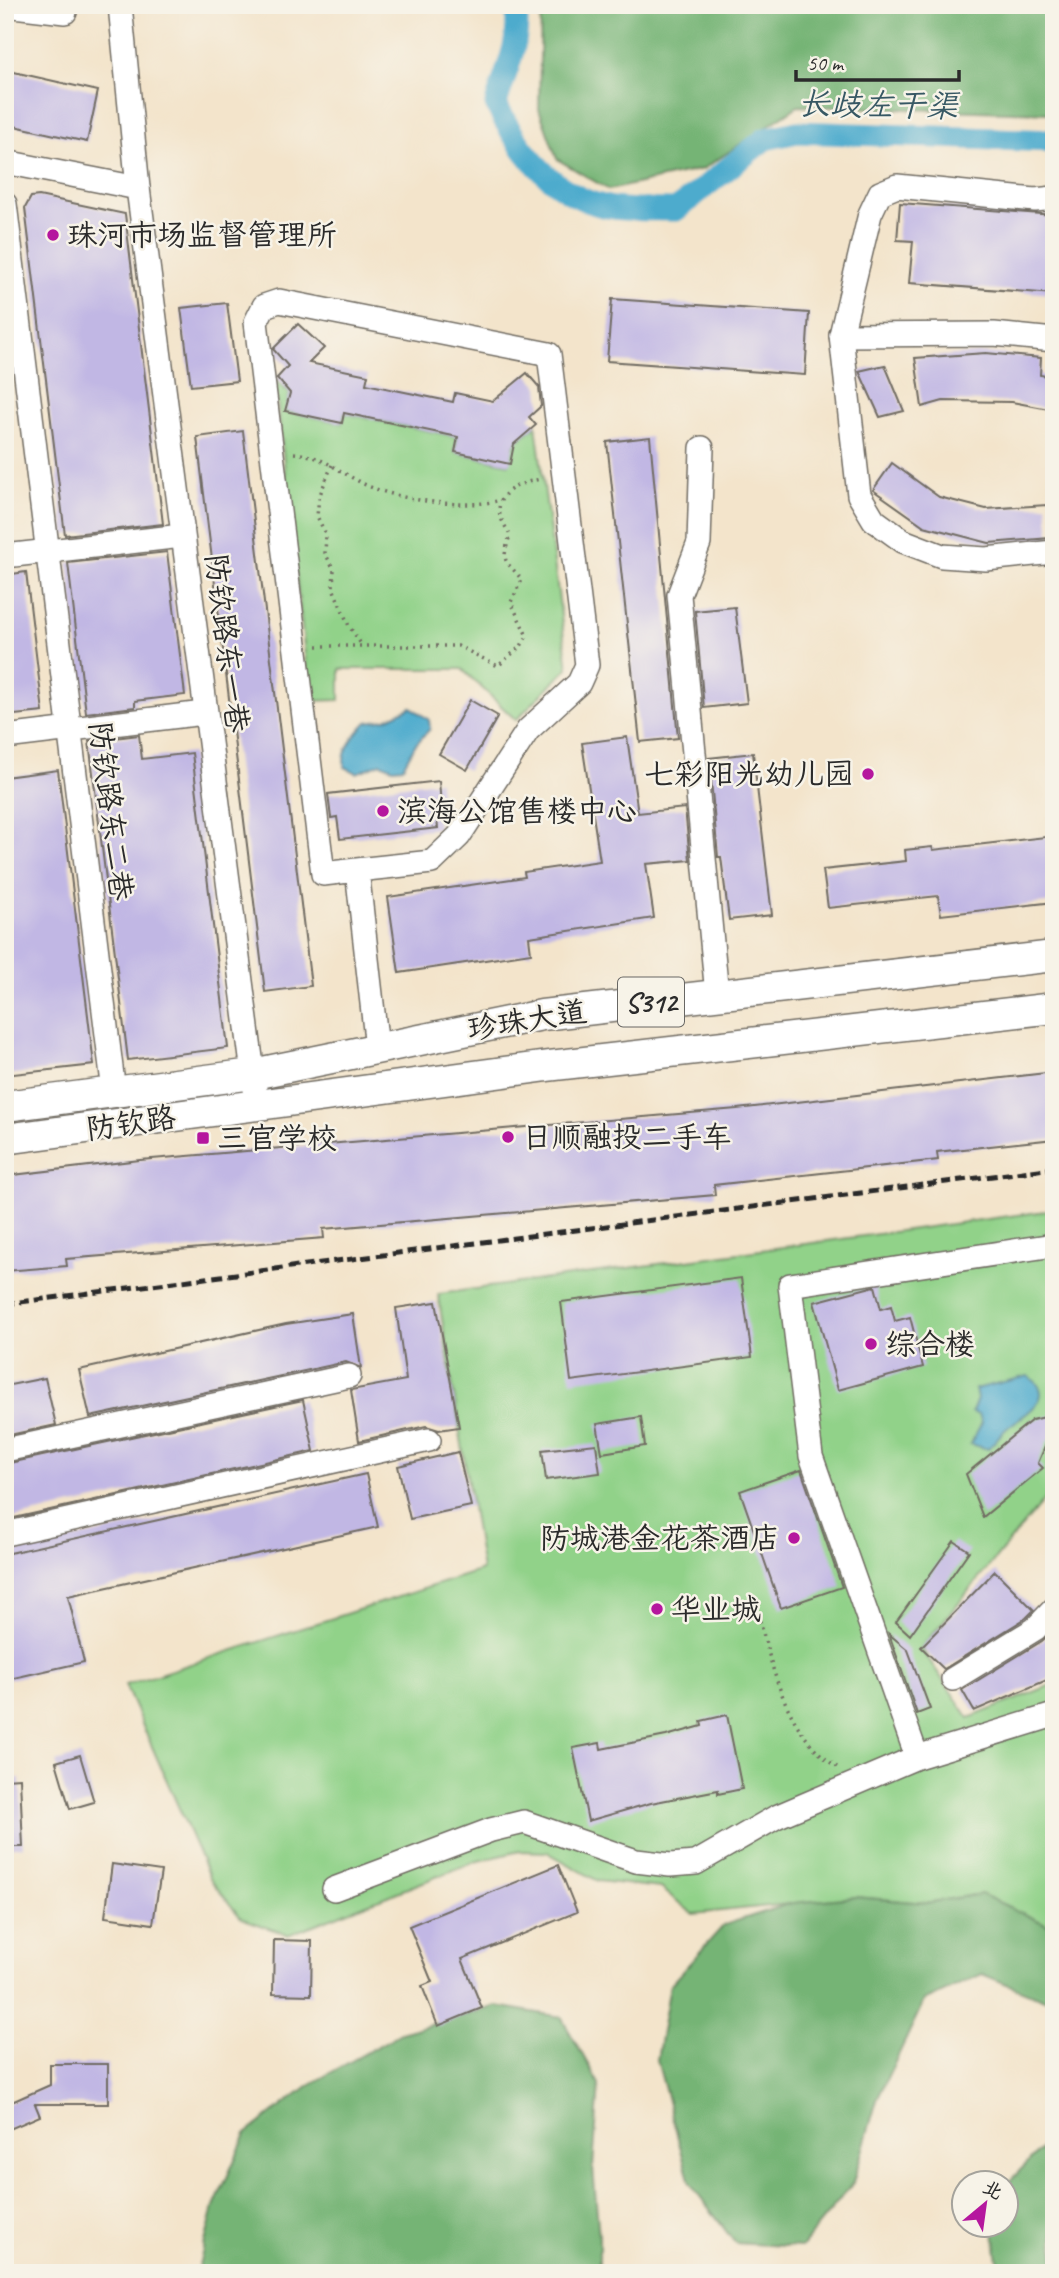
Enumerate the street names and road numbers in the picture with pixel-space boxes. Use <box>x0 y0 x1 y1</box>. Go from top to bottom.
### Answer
street label: 防钦路东一巷 <box>197 551 257 735</box>
street label: 防钦路东二巷 <box>81 719 141 903</box>
road number: S312 <box>618 978 684 1026</box>
street label: 珍珠大道 <box>465 992 589 1048</box>
street label: 防钦路 <box>84 1098 178 1148</box>

